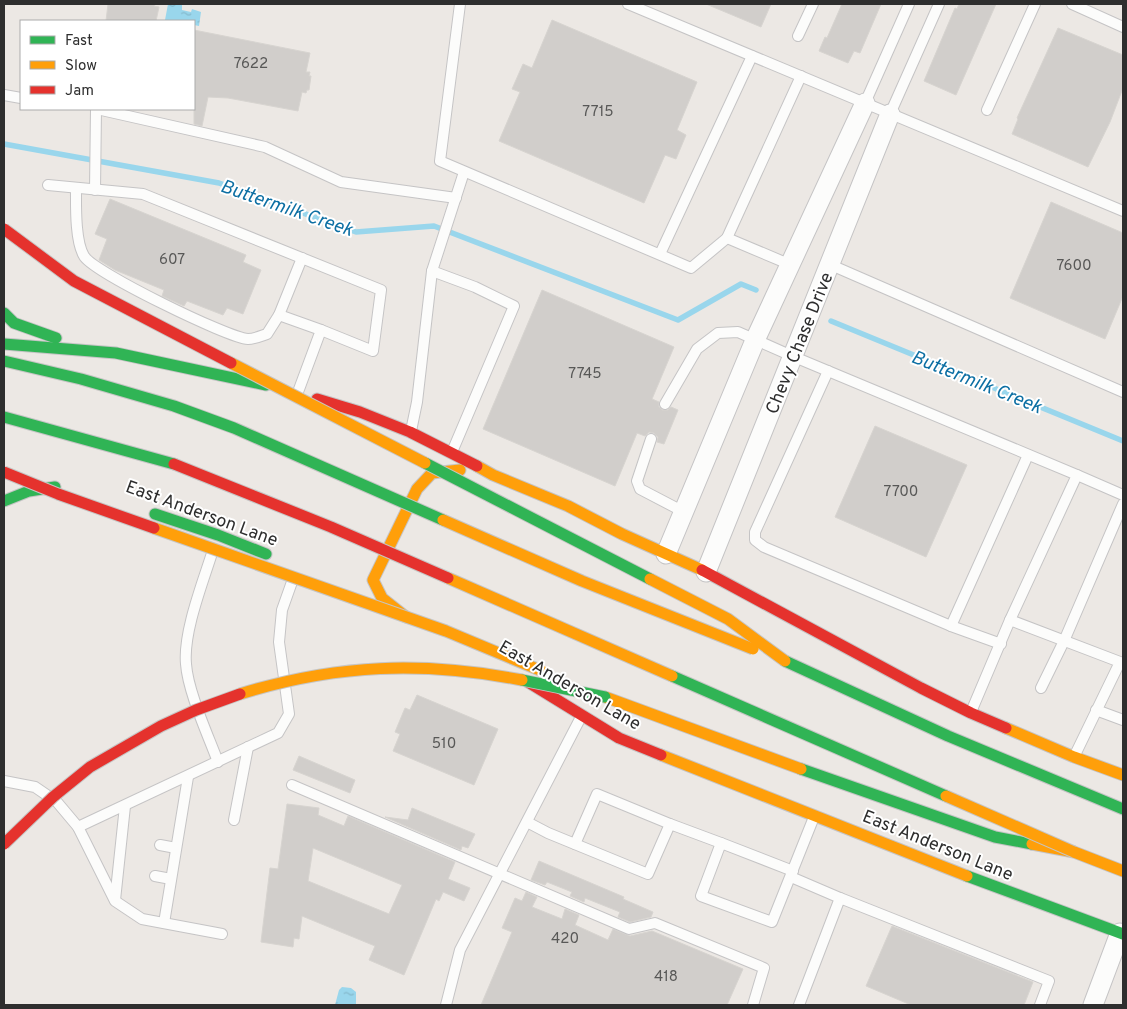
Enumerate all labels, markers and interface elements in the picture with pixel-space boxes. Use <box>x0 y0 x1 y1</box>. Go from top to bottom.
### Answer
legend <box>20 20 195 110</box>
text: Fast <box>65 32 93 51</box>
house number: 7622 <box>234 55 268 74</box>
text: Slow <box>65 57 97 76</box>
text: Jam <box>65 82 94 101</box>
house number: 7715 <box>582 103 614 122</box>
water label: Buttermilk Creek <box>217 175 356 243</box>
house number: 607 <box>159 251 185 270</box>
house number: 7600 <box>1056 257 1092 276</box>
street label: Chevy Chase Drive <box>761 269 839 418</box>
water label: Buttermilk Creek <box>907 346 1045 420</box>
house number: 7745 <box>568 365 602 384</box>
street label: East Anderson Lane <box>122 476 281 553</box>
house number: 7700 <box>884 483 918 502</box>
street label: East Anderson Lane <box>494 636 645 736</box>
house number: 510 <box>432 735 456 754</box>
street label: East Anderson Lane <box>859 806 1016 887</box>
house number: 420 <box>551 930 579 949</box>
house number: 418 <box>654 968 678 987</box>

